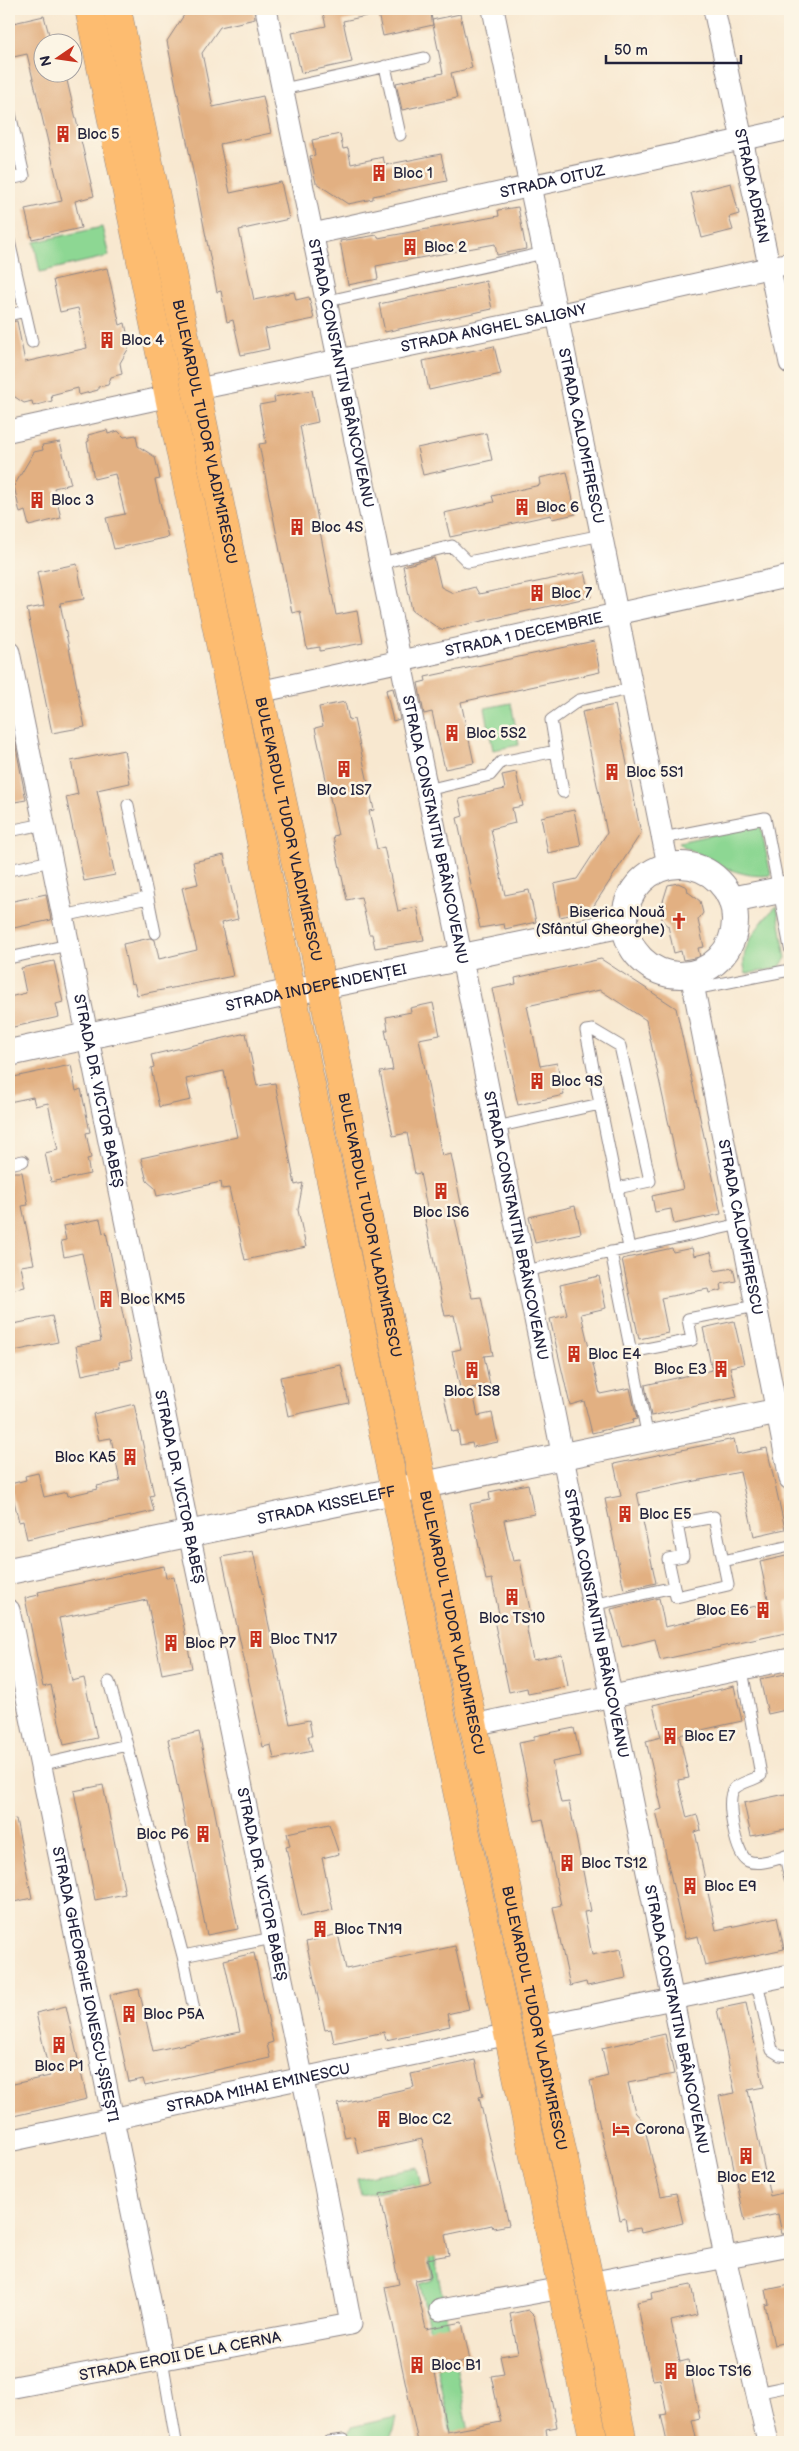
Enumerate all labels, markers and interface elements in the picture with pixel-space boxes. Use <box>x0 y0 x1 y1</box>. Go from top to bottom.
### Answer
north arrow <box>32 32 82 82</box>
scale bar <box>606 32 742 64</box>
text: 50 m <box>614 41 648 60</box>
text: N <box>36 54 55 68</box>
building icon: Bloc 5 <box>53 124 73 144</box>
place label: Bloc 5 <box>77 125 120 144</box>
street label: STRADA ADRIAN <box>730 127 773 245</box>
street label: STRADA OITUZ <box>498 161 607 203</box>
building icon: Bloc 1 <box>369 163 389 183</box>
place label: Bloc 1 <box>393 164 433 183</box>
street label: STRADA CONSTANTIN BRÂNCOVEANU <box>304 237 378 510</box>
building icon: Bloc 2 <box>400 237 420 257</box>
place label: Bloc 2 <box>424 238 467 257</box>
street label: BULEVARDUL TUDOR VLADIMIRESCU <box>168 298 241 566</box>
street label: STRADA ANGHEL SALIGNY <box>399 300 589 357</box>
building icon: Bloc 4 <box>97 330 117 350</box>
place label: Bloc 4 <box>121 331 164 350</box>
street label: STRADA CALOMFIRESCU <box>554 347 608 526</box>
building icon: Bloc 3 <box>27 490 47 510</box>
place label: Bloc 3 <box>51 491 94 510</box>
building icon: Bloc 6 <box>512 497 532 517</box>
place label: Bloc 6 <box>536 498 579 517</box>
building icon: Bloc 4S <box>287 517 307 537</box>
place label: Bloc 4S <box>311 518 363 537</box>
building icon: Bloc 7 <box>527 583 547 603</box>
place label: Bloc 7 <box>551 584 593 603</box>
street label: STRADA 1 DECEMBRIE <box>443 608 605 661</box>
street label: STRADA CONSTANTIN BRÂNCOVEANU <box>398 694 472 966</box>
street label: BULEVARDUL TUDOR VLADIMIRESCU <box>250 695 326 963</box>
building icon: Bloc 5S2 <box>442 723 462 743</box>
place label: Bloc 5S2 <box>466 724 527 743</box>
building icon: Bloc IS7 <box>334 759 354 779</box>
building icon: Bloc 5S1 <box>602 762 622 782</box>
place label: Bloc 5S1 <box>626 763 684 782</box>
place label: Bloc IS7 <box>316 781 372 800</box>
place label: Biserica Nouă (Sfântul Gheorghe) <box>536 903 665 939</box>
church icon: Biserica Nouă (Sfântul Gheorghe) <box>669 911 689 931</box>
street label: STRADA INDEPENDENȚEI <box>224 960 409 1016</box>
street label: STRADA DR. VICTOR BABEȘ <box>69 993 127 1189</box>
building icon: Bloc 9S <box>527 1071 547 1091</box>
place label: Bloc 9S <box>551 1072 603 1091</box>
street label: STRADA CONSTANTIN BRÂNCOVEANU <box>479 1089 552 1362</box>
street label: BULEVARDUL TUDOR VLADIMIRESCU <box>333 1091 406 1359</box>
street label: STRADA CALOMFIRESCU <box>714 1138 767 1317</box>
building icon: Bloc IS6 <box>431 1181 451 1201</box>
place label: Bloc IS6 <box>413 1203 469 1222</box>
building icon: Bloc KM5 <box>96 1289 116 1309</box>
place label: Bloc KM5 <box>120 1290 185 1309</box>
building icon: Bloc E4 <box>564 1344 584 1364</box>
place label: Bloc E4 <box>588 1345 641 1364</box>
building icon: Bloc E3 <box>711 1359 731 1379</box>
building icon: Bloc IS8 <box>462 1360 482 1380</box>
place label: Bloc E3 <box>654 1360 707 1379</box>
place label: Bloc IS8 <box>444 1382 501 1401</box>
street label: STRADA DR. VICTOR BABEȘ <box>150 1388 208 1585</box>
building icon: Bloc KA5 <box>120 1447 140 1467</box>
place label: Bloc KA5 <box>54 1448 116 1467</box>
street label: STRADA KISSELEFF <box>256 1482 397 1529</box>
street label: STRADA CONSTANTIN BRÂNCOVEANU <box>560 1487 633 1760</box>
street label: BULEVARDUL TUDOR VLADIMIRESCU <box>415 1489 488 1757</box>
building icon: Bloc E5 <box>615 1504 635 1524</box>
place label: Bloc E5 <box>639 1505 692 1524</box>
building icon: Bloc TS10 <box>502 1587 522 1607</box>
building icon: Bloc E6 <box>753 1600 773 1620</box>
place label: Bloc E6 <box>696 1601 749 1620</box>
place label: Bloc TS10 <box>479 1609 545 1628</box>
building icon: Bloc TN17 <box>246 1629 266 1649</box>
place label: Bloc TN17 <box>270 1630 338 1649</box>
building icon: Bloc P7 <box>161 1633 181 1653</box>
place label: Bloc P7 <box>185 1634 237 1653</box>
building icon: Bloc E7 <box>660 1726 680 1746</box>
place label: Bloc E7 <box>684 1727 736 1746</box>
street label: STRADA DR. VICTOR BABEȘ <box>232 1786 291 1983</box>
building icon: Bloc P6 <box>193 1824 213 1844</box>
place label: Bloc P6 <box>136 1825 189 1844</box>
street label: STRADA GHEORGHE IONESCU-ȘIȘEȘTI <box>48 1845 122 2124</box>
building icon: Bloc TS12 <box>557 1853 577 1873</box>
place label: Bloc TS12 <box>581 1854 648 1873</box>
building icon: Bloc E9 <box>680 1876 700 1896</box>
place label: Bloc E9 <box>704 1877 757 1896</box>
street label: STRADA CONSTANTIN BRÂNCOVEANU <box>640 1883 713 2156</box>
street label: BULEVARDUL TUDOR VLADIMIRESCU <box>497 1884 571 2152</box>
building icon: Bloc TN19 <box>310 1919 330 1939</box>
place label: Bloc TN19 <box>334 1920 402 1939</box>
building icon: Bloc P5A <box>119 2004 139 2024</box>
place label: Bloc P5A <box>143 2005 205 2024</box>
building icon: Bloc P1 <box>49 2035 69 2055</box>
place label: Bloc P1 <box>34 2057 84 2076</box>
street label: STRADA MIHAI EMINESCU <box>165 2059 352 2117</box>
building icon: Bloc C2 <box>374 2109 394 2129</box>
place label: Bloc C2 <box>398 2110 452 2129</box>
hotel icon: Corona <box>611 2119 631 2139</box>
place label: Corona <box>635 2120 685 2139</box>
building icon: Bloc E12 <box>736 2146 756 2166</box>
place label: Bloc E12 <box>717 2168 775 2187</box>
street label: STRADA EROII DE LA CERNA <box>78 2327 283 2385</box>
building icon: Bloc B1 <box>407 2355 427 2375</box>
place label: Bloc B1 <box>431 2356 481 2375</box>
building icon: Bloc TS16 <box>661 2361 681 2381</box>
place label: Bloc TS16 <box>685 2362 752 2381</box>

